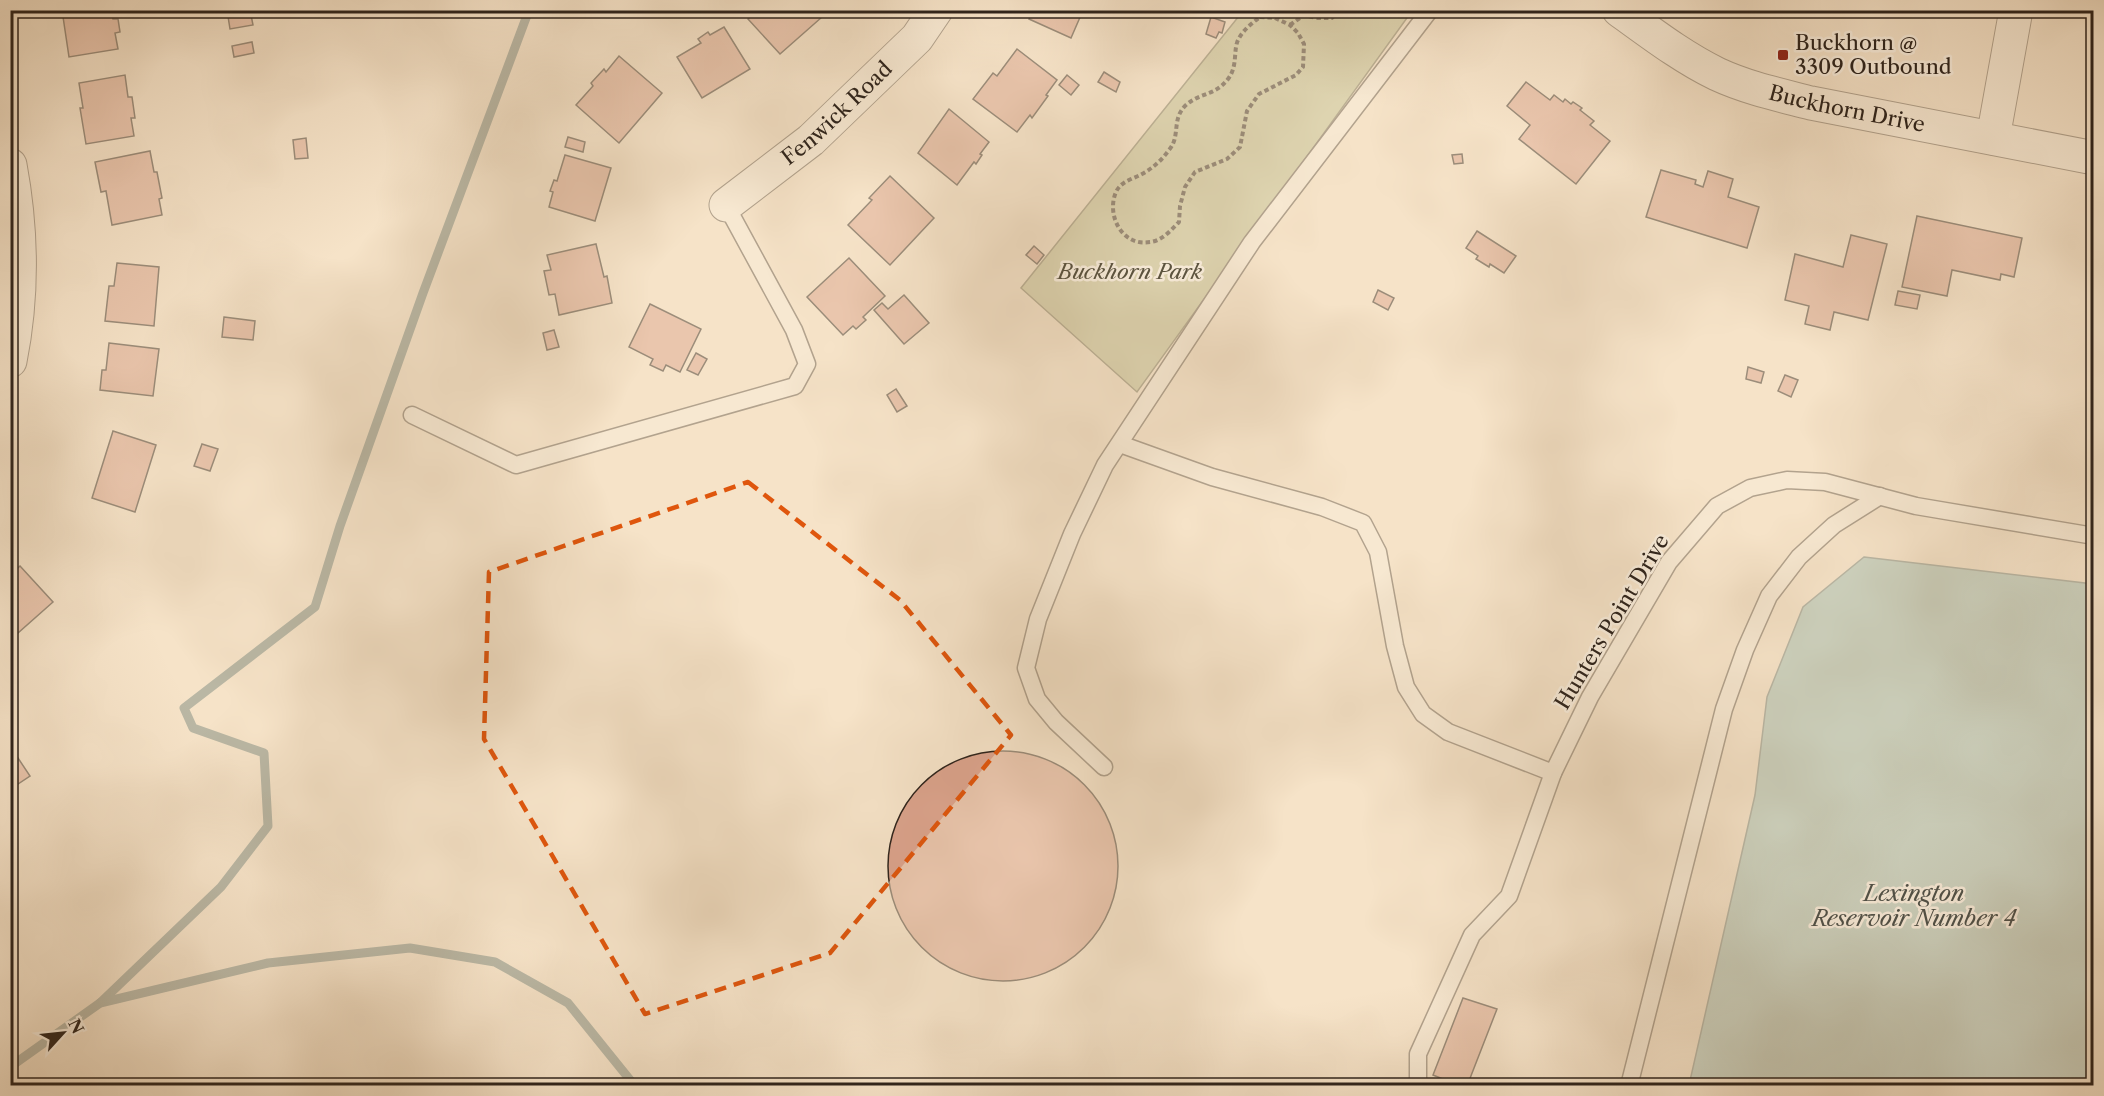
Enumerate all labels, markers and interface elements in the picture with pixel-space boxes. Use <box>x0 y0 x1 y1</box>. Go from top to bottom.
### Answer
place label: Buckhorn @ 3309 Outbound <box>1795 30 1952 79</box>
marker: Buckhorn @ 3309 Outbound <box>1776 48 1790 62</box>
street label: Fenwick Road <box>776 56 897 170</box>
street label: Buckhorn Drive <box>1766 80 1927 137</box>
park label: Buckhorn Park <box>1056 259 1202 284</box>
street label: Hunters Point Drive <box>1549 530 1674 714</box>
water label: Lexington Reservoir Number 4 <box>1810 880 2017 932</box>
north arrow <box>33 1003 93 1063</box>
text: N <box>64 1015 88 1037</box>

